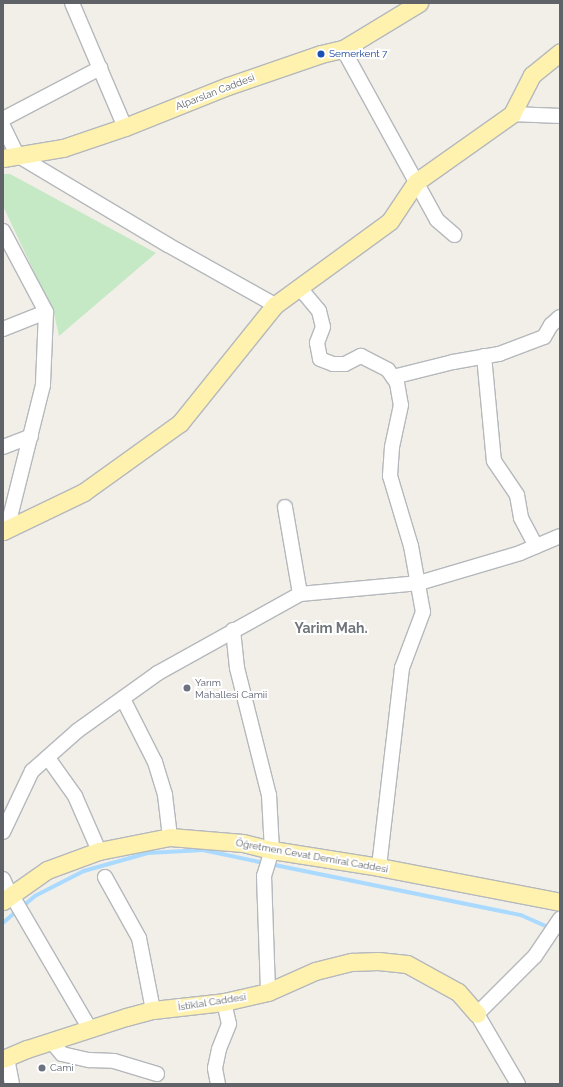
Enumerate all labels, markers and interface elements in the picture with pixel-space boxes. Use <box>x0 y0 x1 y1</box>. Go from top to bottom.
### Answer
place label: Semerkent 7 <box>329 48 387 60</box>
marker: Semerkent 7 <box>316 49 326 59</box>
street label: Alparslan Caddesi <box>174 71 256 113</box>
district label: Yarim Mah. <box>294 620 368 636</box>
place label: Yarım Mahallesi Camii <box>195 676 267 700</box>
marker: Yarım Mahallesi Camii <box>182 683 192 693</box>
street label: Öğretmen Cevat Demiral Caddesi <box>235 837 389 875</box>
street label: İstiklal Caddesi <box>177 991 247 1013</box>
place label: Cami <box>50 1062 74 1074</box>
marker: Cami <box>37 1063 47 1073</box>

